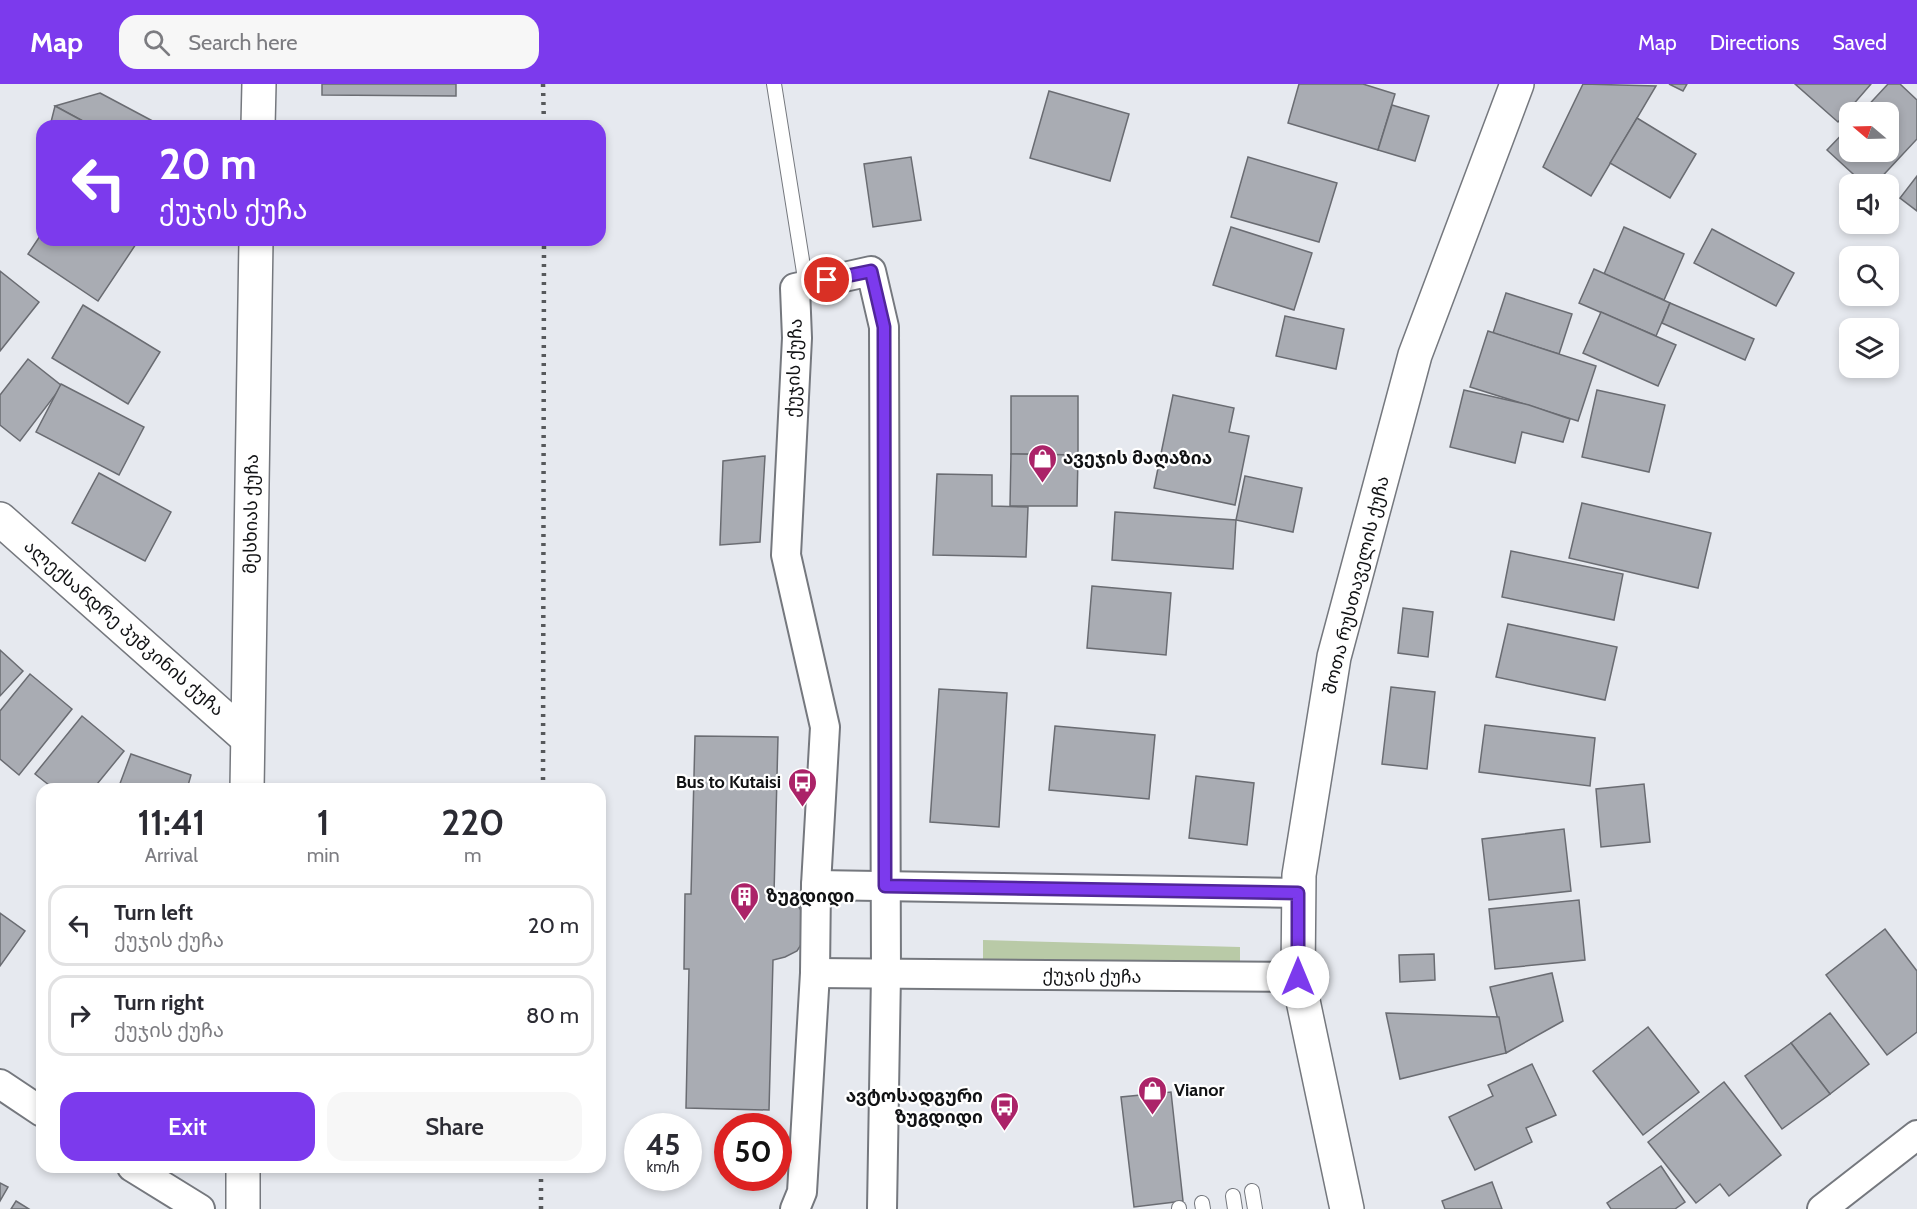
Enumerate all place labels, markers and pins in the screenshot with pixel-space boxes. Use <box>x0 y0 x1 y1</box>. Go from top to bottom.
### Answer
pin <box>801 254 852 305</box>
shop icon: ავეჯის მაღაზია <box>1026 442 1058 484</box>
place label: ავეჯის მაღაზია <box>1063 447 1212 469</box>
bus stop icon: Bus to Kutaisi <box>786 766 818 808</box>
place label: Bus to Kutaisi <box>676 771 781 793</box>
building icon: ზუგდიდი <box>729 880 761 922</box>
place label: ზუგდიდი <box>766 885 854 907</box>
shop icon: Vianor <box>1137 1074 1169 1116</box>
place label: Vianor <box>1174 1079 1225 1101</box>
place label: ავტოსადგური ზუგდიდი <box>846 1085 983 1128</box>
bus stop icon: ავტოსადგური ზუგდიდი <box>988 1090 1020 1132</box>

